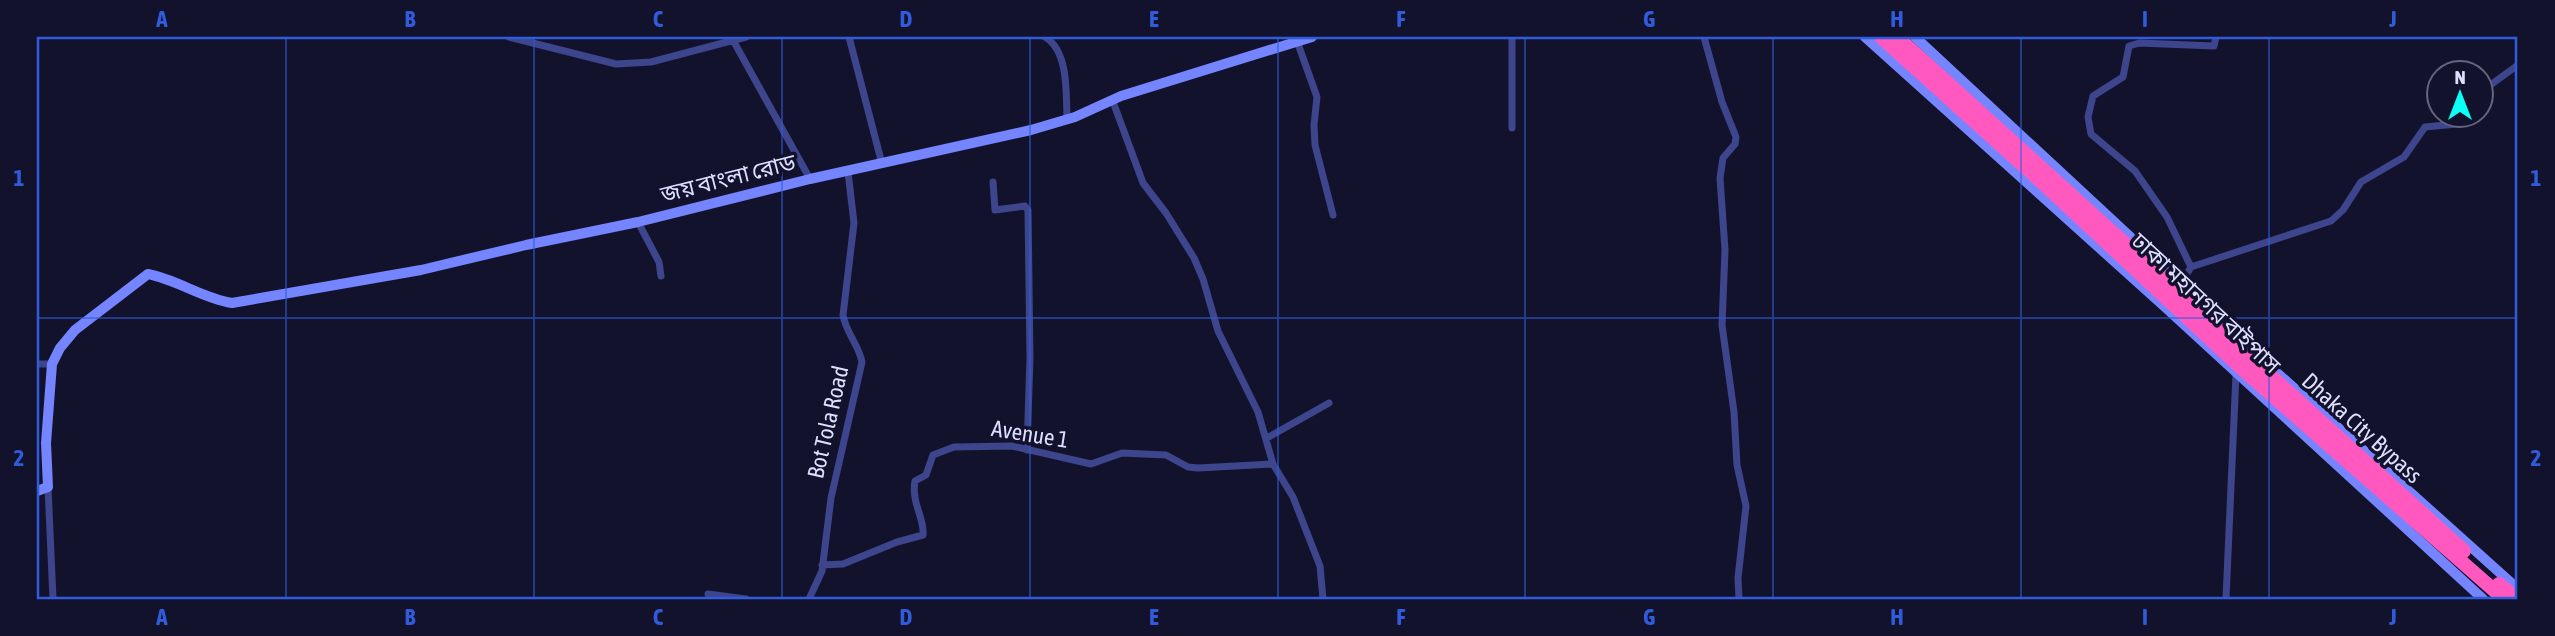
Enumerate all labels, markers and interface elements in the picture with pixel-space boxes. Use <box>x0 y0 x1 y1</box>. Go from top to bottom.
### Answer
text: A <box>155 6 168 32</box>
text: B <box>405 6 416 32</box>
text: C <box>653 6 664 32</box>
text: D <box>900 6 913 32</box>
text: E <box>1149 6 1159 32</box>
text: F <box>1396 6 1406 32</box>
text: G <box>1643 6 1655 32</box>
text: H <box>1890 6 1904 32</box>
text: I <box>2142 6 2148 32</box>
text: J <box>2388 6 2397 32</box>
north arrow <box>2426 60 2496 130</box>
text: N <box>2454 66 2466 88</box>
street label: জয় বাংলা রোড <box>657 149 799 208</box>
text: 1 <box>14 165 25 191</box>
text: 1 <box>2531 165 2542 191</box>
street label: ঢাকা মহানগর বাইপাস <box>2126 227 2286 379</box>
street label: Bot Tola Road <box>802 363 854 481</box>
street label: Dhaka City Bypass <box>2297 368 2427 488</box>
street label: Avenue 1 <box>990 415 1070 453</box>
text: 2 <box>14 445 24 471</box>
text: 2 <box>2531 445 2541 471</box>
text: A <box>155 604 168 630</box>
text: B <box>405 604 416 630</box>
text: C <box>653 604 664 630</box>
text: D <box>900 604 913 630</box>
text: E <box>1149 604 1159 630</box>
text: F <box>1396 604 1406 630</box>
text: G <box>1643 604 1655 630</box>
text: H <box>1890 604 1904 630</box>
text: I <box>2142 604 2148 630</box>
text: J <box>2388 604 2397 630</box>

